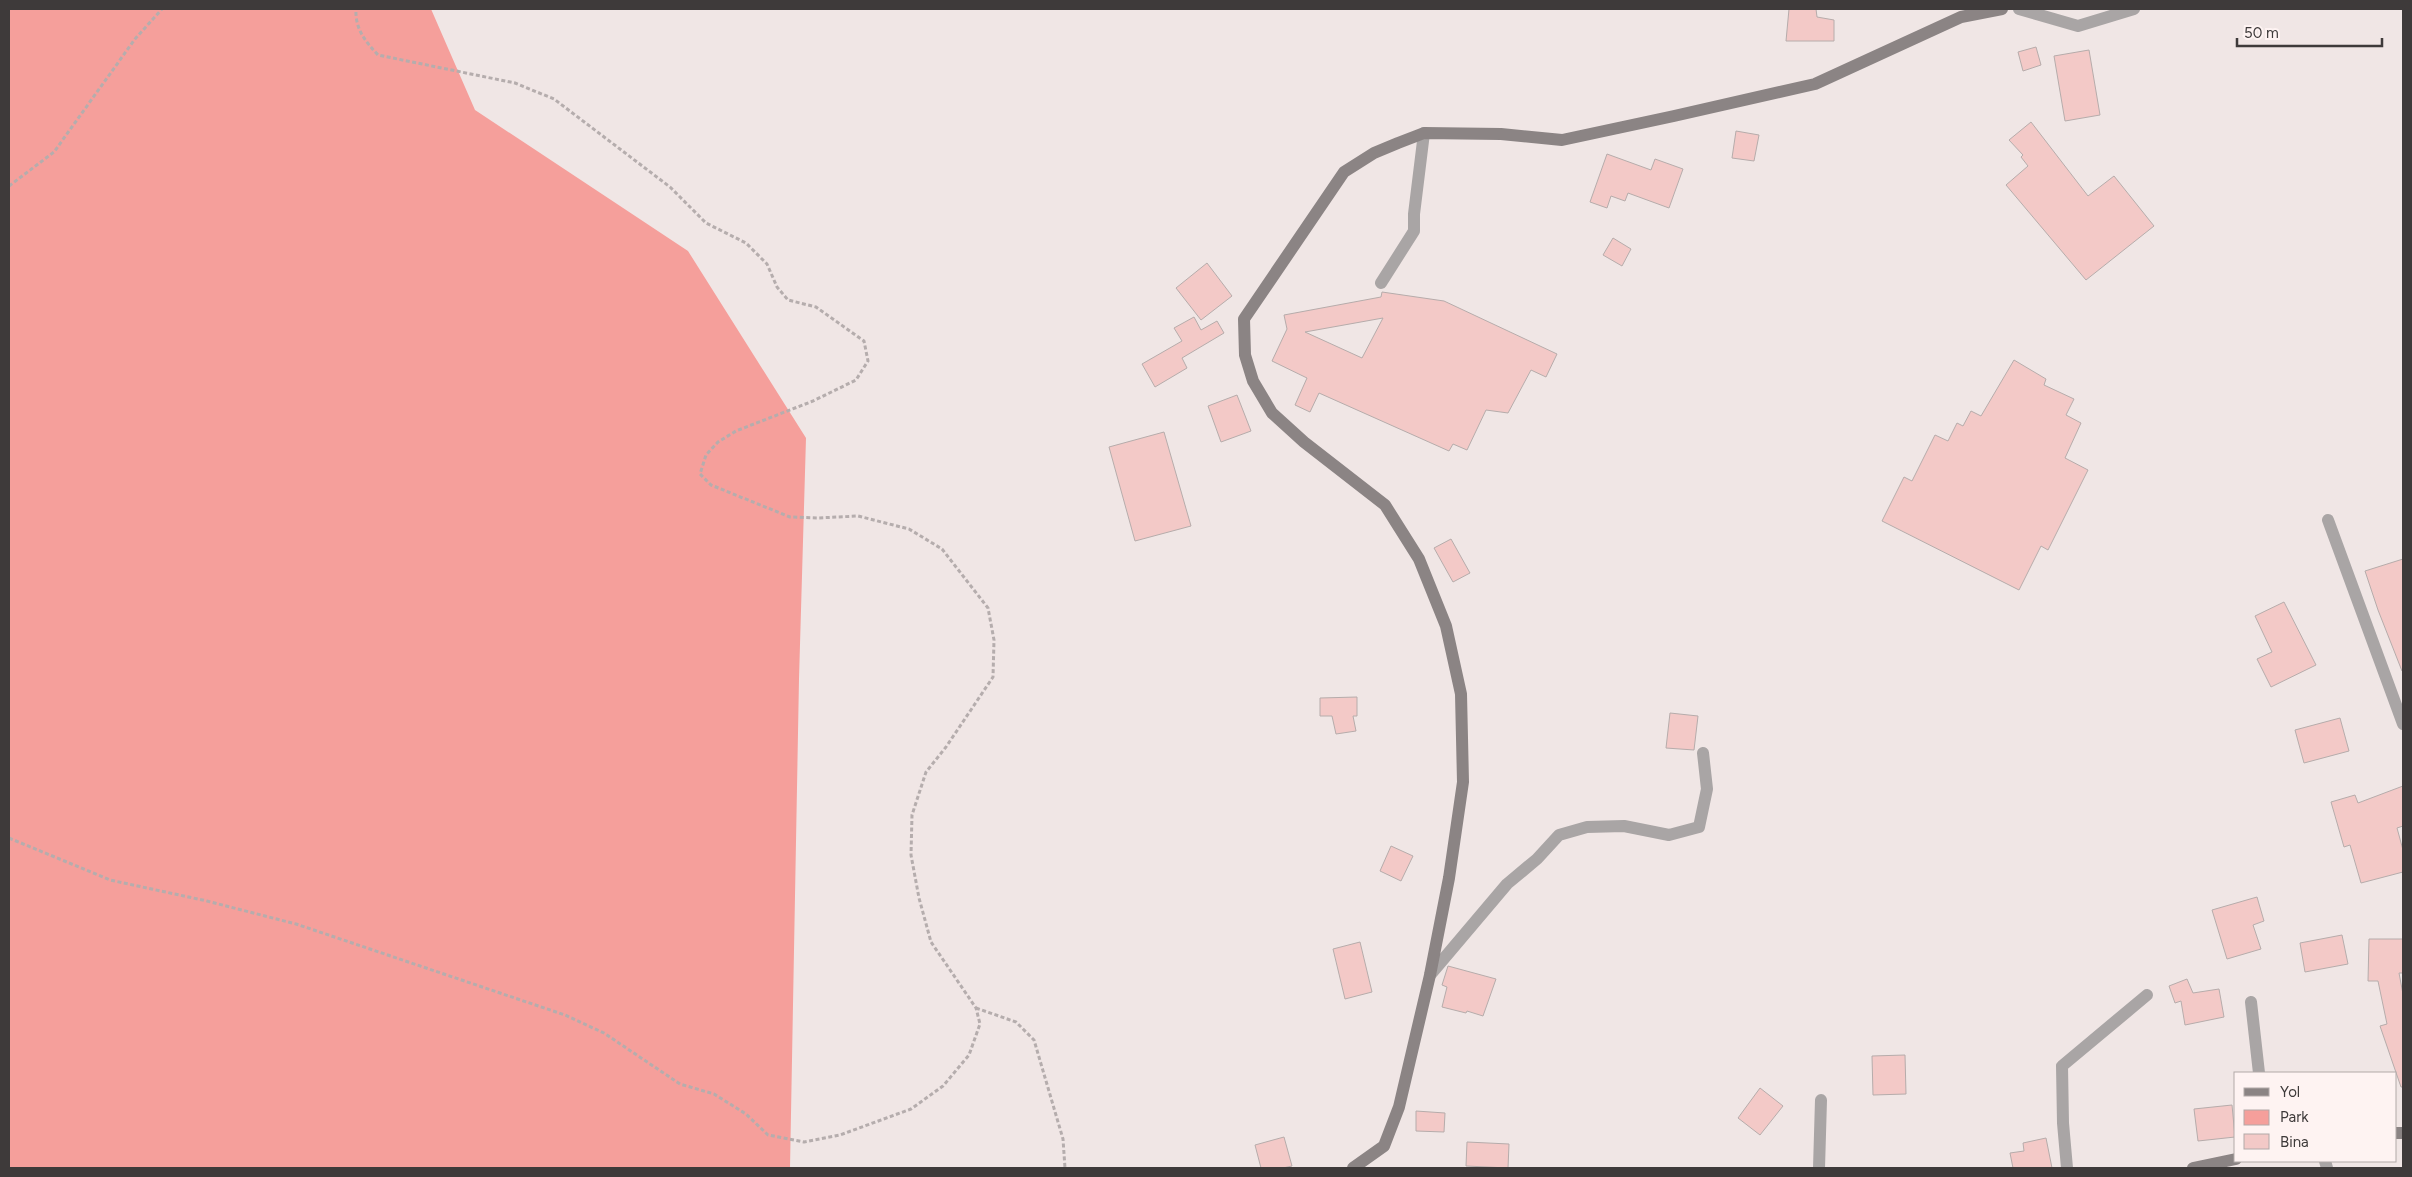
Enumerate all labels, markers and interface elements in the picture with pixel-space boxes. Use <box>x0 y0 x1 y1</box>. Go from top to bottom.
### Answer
scale bar <box>2237 15 2382 47</box>
text: 50 m <box>2244 24 2279 42</box>
legend <box>2234 1072 2397 1162</box>
text: Yol <box>2280 1083 2300 1101</box>
text: Park <box>2280 1108 2309 1126</box>
text: Bina <box>2280 1133 2309 1151</box>

